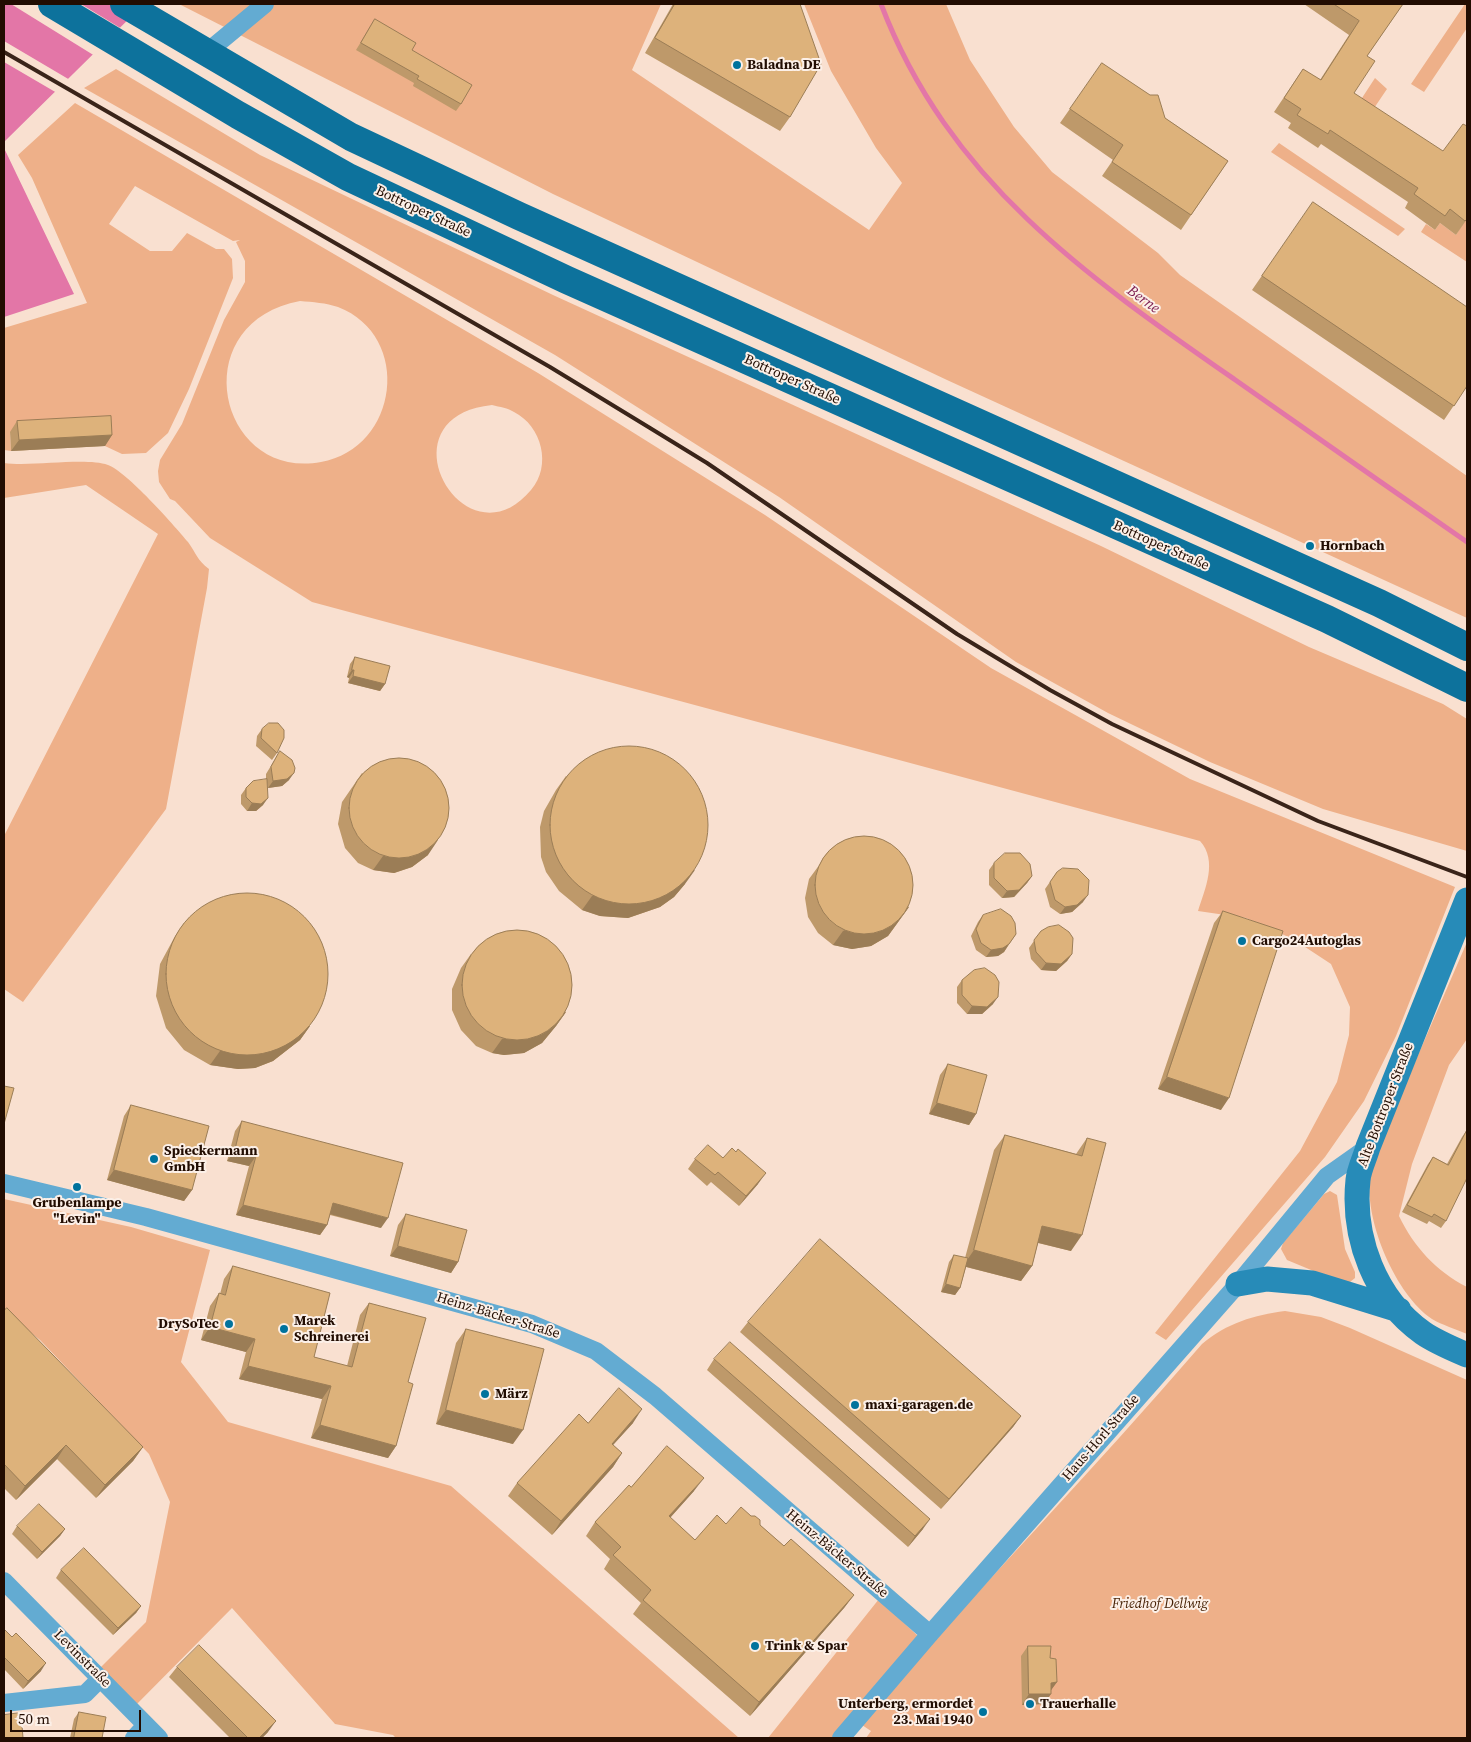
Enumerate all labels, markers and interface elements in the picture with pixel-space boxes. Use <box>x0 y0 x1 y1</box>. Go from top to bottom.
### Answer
place label: Baladna DE <box>747 57 821 73</box>
marker: Baladna DE <box>731 59 743 71</box>
street label: Bottroper Straße <box>373 183 473 241</box>
water label: Berne <box>1123 282 1163 318</box>
street label: Bottroper Straße <box>741 351 843 409</box>
street label: Bottroper Straße <box>1110 517 1212 575</box>
place label: Hornbach <box>1320 538 1385 554</box>
marker: Hornbach <box>1304 540 1316 552</box>
place label: Cargo24Autoglas <box>1252 933 1361 949</box>
marker: Cargo24Autoglas <box>1236 935 1248 947</box>
street label: Alte Bottroper Straße <box>1355 1041 1417 1169</box>
place label: Spieckermann GmbH <box>164 1143 258 1176</box>
marker: Spieckermann GmbH <box>148 1153 160 1165</box>
marker: Grubenlampe "Levin" <box>71 1181 83 1193</box>
place label: Grubenlampe "Levin" <box>32 1195 122 1228</box>
street label: Heinz-Bäcker-Straße <box>434 1289 562 1343</box>
place label: Marek Schreinerei <box>294 1313 369 1345</box>
place label: DrySoTec <box>158 1316 219 1332</box>
marker: DrySoTec <box>223 1318 235 1330</box>
marker: Marek Schreinerei <box>278 1323 290 1335</box>
place label: März <box>495 1386 528 1402</box>
marker: März <box>479 1388 491 1400</box>
street label: Haus-Horl-Straße <box>1059 1391 1143 1485</box>
place label: maxi-garagen.de <box>865 1397 973 1413</box>
marker: maxi-garagen.de <box>849 1399 861 1411</box>
street label: Heinz-Bäcker-Straße <box>782 1506 892 1602</box>
park label: Friedhof Dellwig <box>1112 1596 1208 1612</box>
street label: Levinstraße <box>50 1627 114 1691</box>
place label: Trink & Spar <box>765 1638 847 1654</box>
marker: Trink & Spar <box>749 1640 761 1652</box>
place label: Unterberg, ermordet 23. Mai 1940 <box>838 1696 973 1728</box>
place label: Trauerhalle <box>1040 1696 1116 1712</box>
marker: Trauerhalle <box>1024 1698 1036 1710</box>
scale bar <box>12 1700 144 1732</box>
marker: Unterberg, ermordet 23. Mai 1940 <box>977 1706 989 1718</box>
text: 50 m <box>18 1708 50 1729</box>

